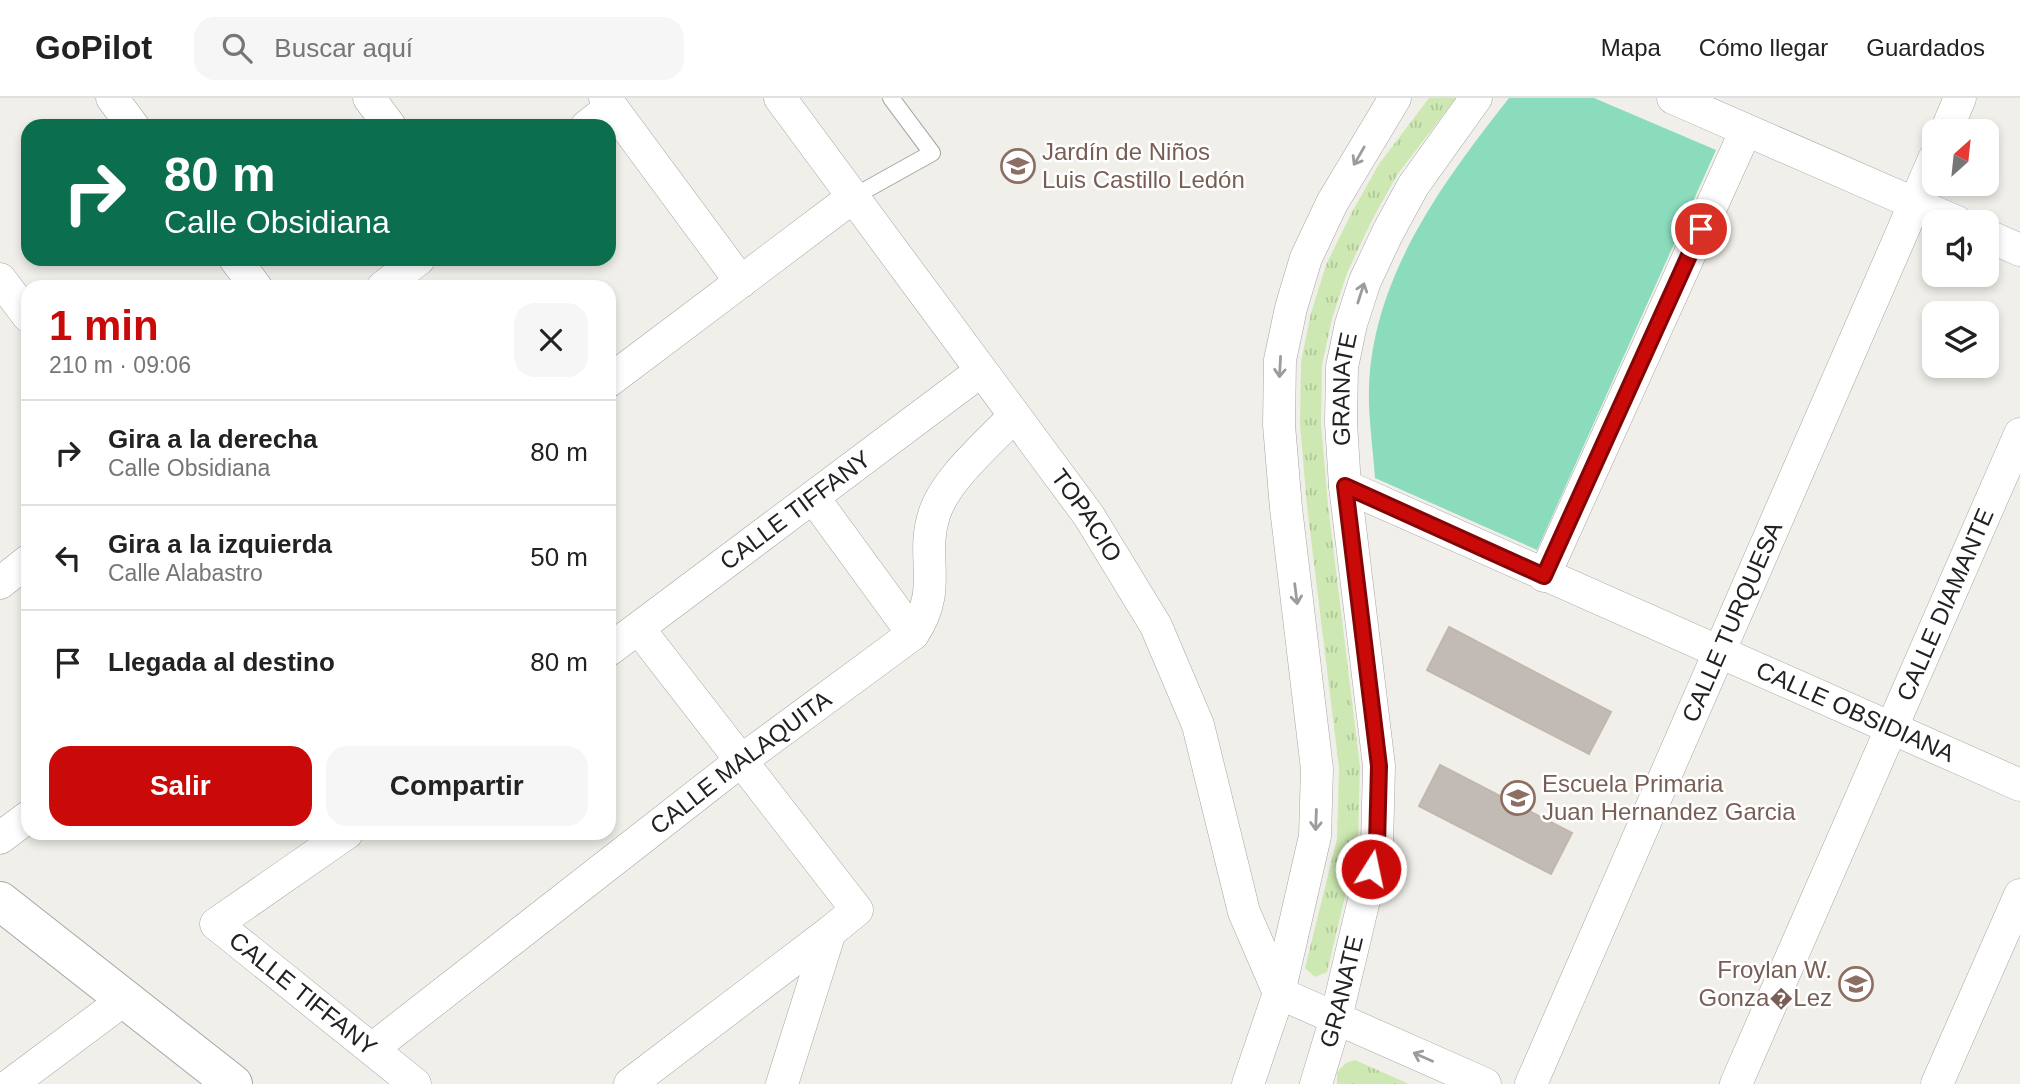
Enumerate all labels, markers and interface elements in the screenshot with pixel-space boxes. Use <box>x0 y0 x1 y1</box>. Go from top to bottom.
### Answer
search box <box>194 17 684 80</box>
text: GoPilot <box>35 29 152 66</box>
icon: search <box>218 29 256 67</box>
text: Buscar aquí <box>274 33 413 63</box>
text: Mapa <box>1601 34 1661 61</box>
text: Cómo llegar <box>1699 34 1828 61</box>
text: Guardados <box>1866 34 1985 61</box>
north arrow <box>1922 119 1998 196</box>
map controls <box>1922 119 1999 378</box>
place label: Jardín de Niños Luis Castillo Ledón <box>1042 138 1245 193</box>
one-way arrow <box>1352 146 1366 166</box>
icon: right <box>49 147 140 238</box>
text: 80 m <box>164 147 276 201</box>
school or university icon: Jardín de Niños Luis Castillo Ledón <box>999 147 1037 185</box>
pin <box>1671 199 1731 259</box>
text: Calle Obsidiana <box>164 204 390 240</box>
icon: arrive <box>1682 210 1720 248</box>
button: sound <box>1922 210 1999 287</box>
one-way arrow <box>1355 282 1368 304</box>
button: layers <box>1922 301 1999 378</box>
text: 1 min <box>49 302 159 349</box>
button: close <box>514 303 588 377</box>
street label: GRANATE <box>1327 330 1362 447</box>
text: 210 m · 09:06 <box>49 352 191 378</box>
one-way arrow <box>1273 356 1286 378</box>
text: Gira a la derecha <box>108 424 318 454</box>
icon: right <box>49 434 87 472</box>
text: 80 m <box>530 437 588 467</box>
street label: CALLE TIFFANY <box>715 445 876 575</box>
text: Calle Obsidiana <box>108 455 270 481</box>
street label: TOPACIO <box>1046 464 1128 566</box>
street label: CALLE DIAMANTE <box>1891 504 1999 705</box>
street label: CALLE TURQUESA <box>1676 517 1787 726</box>
text: Gira a la izquierda <box>108 529 332 559</box>
icon: left <box>49 539 87 577</box>
text: 50 m <box>530 542 588 572</box>
text: Calle Alabastro <box>108 560 263 586</box>
one-way arrow <box>1290 582 1303 605</box>
icon: arrive <box>49 644 87 682</box>
text: Llegada al destino <box>108 647 335 677</box>
text: 80 m <box>530 647 588 677</box>
street label: CALLE OBSIDIANA <box>1752 656 1958 767</box>
street label: CALLE MALAQUITA <box>645 685 836 839</box>
button: Salir <box>49 746 312 826</box>
button: Compartir <box>326 746 588 826</box>
place label: Escuela Primaria Juan Hernandez Garcia <box>1542 770 1796 825</box>
school or university icon: Escuela Primaria Juan Hernandez Garcia <box>1499 779 1537 817</box>
one-way arrow <box>1309 808 1322 831</box>
position arrow <box>1334 832 1408 906</box>
street label: CALLE TIFFANY <box>224 926 382 1061</box>
street label: GRANATE <box>1314 933 1368 1051</box>
place label: Froylan W. Gonza�Lez <box>1699 956 1832 1011</box>
school or university icon: Froylan W. Gonza�Lez <box>1837 965 1875 1003</box>
one-way arrow <box>1413 1049 1434 1062</box>

